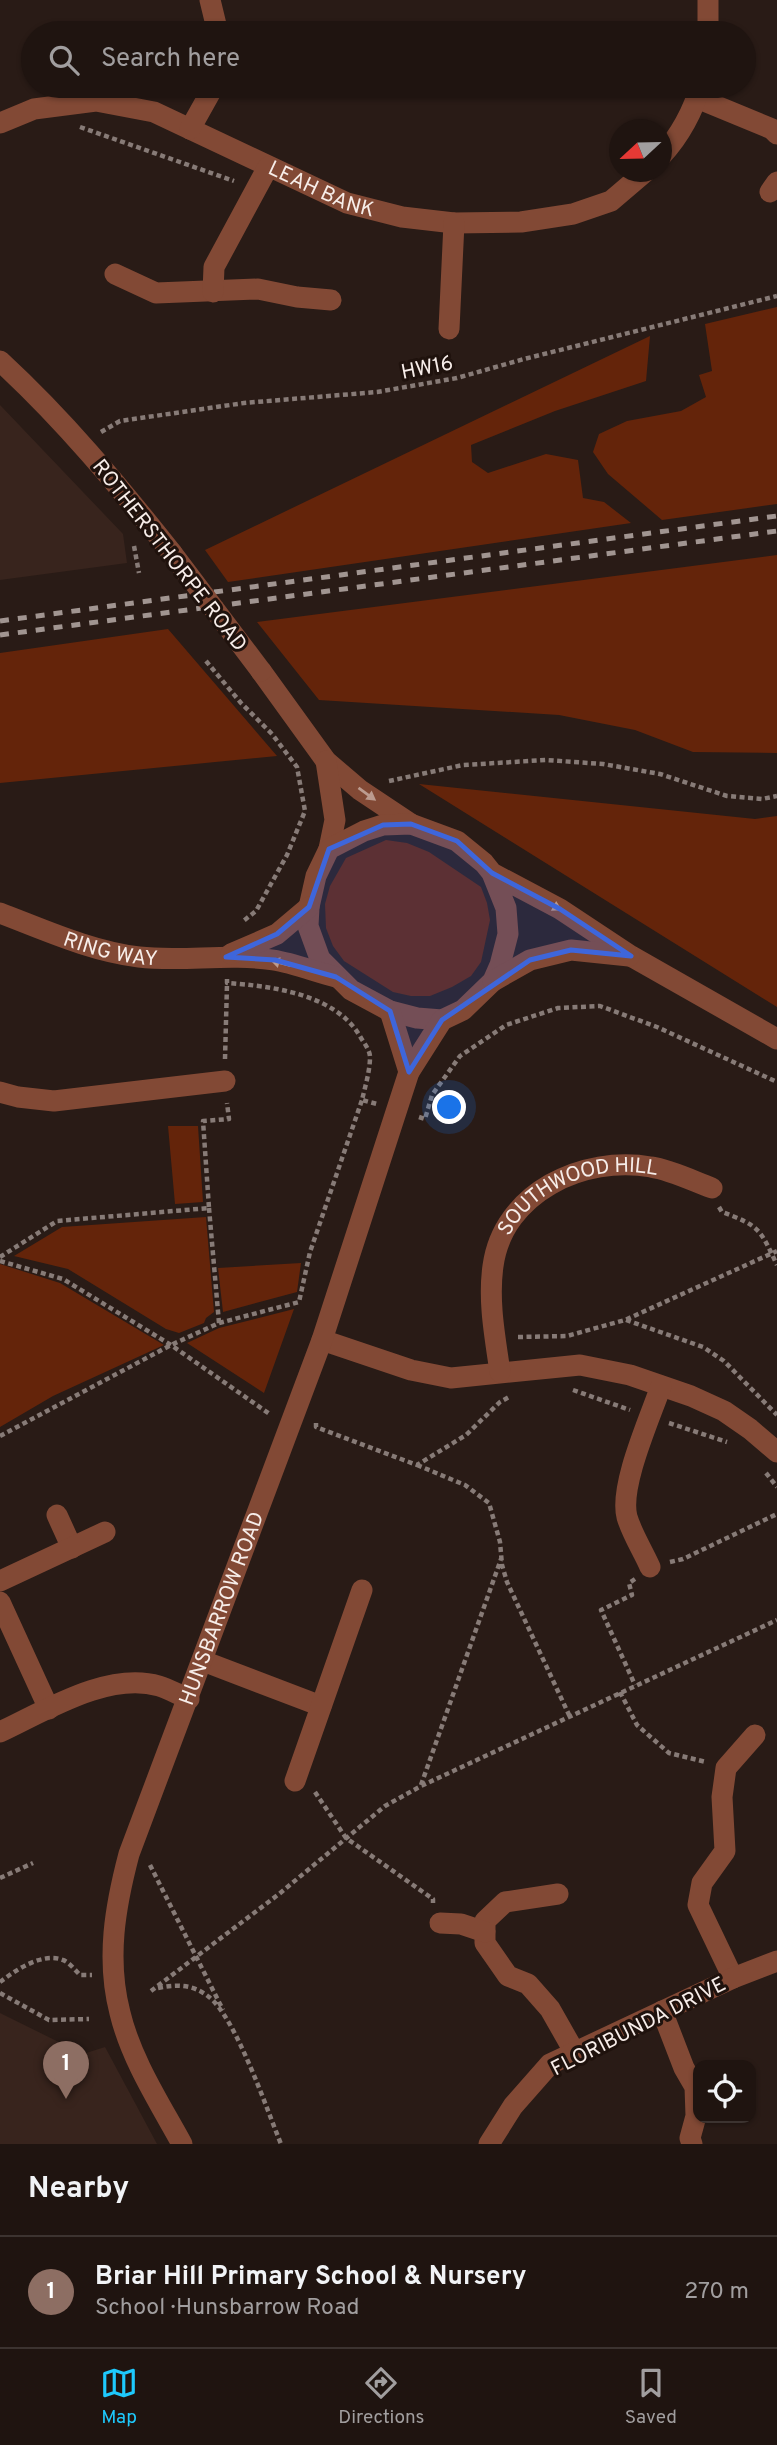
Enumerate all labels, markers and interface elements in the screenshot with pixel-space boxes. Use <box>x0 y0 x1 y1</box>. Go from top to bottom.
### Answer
search box <box>21 21 756 98</box>
icon: search <box>45 41 83 79</box>
text: Search here <box>101 43 240 76</box>
north arrow <box>609 119 672 182</box>
street label: LEAH BANK <box>263 156 377 224</box>
street label: HW16 <box>399 350 456 387</box>
street label: ROTHERSTHORPE ROAD <box>85 454 252 657</box>
one-way arrow <box>358 787 376 801</box>
one-way arrow <box>543 899 562 911</box>
street label: RING WAY <box>59 926 159 973</box>
one-way arrow <box>270 957 292 968</box>
your location <box>432 1090 466 1124</box>
street label: SOUTHWOOD HILL <box>492 1153 660 1241</box>
street label: HUNSBARROW ROAD <box>174 1508 271 1709</box>
street label: FLORIBUNDA DRIVE <box>547 1971 731 2083</box>
pin: 1 <box>43 2041 89 2099</box>
map controls <box>693 2060 756 2123</box>
button: locate <box>693 2060 756 2123</box>
text: Nearby <box>28 2171 129 2208</box>
text: Briar Hill Primary School & Nursery <box>95 2261 526 2294</box>
text: 1 <box>46 2278 56 2307</box>
text: 270 m <box>684 2278 749 2307</box>
text: School · Hunsbarrow Road <box>95 2294 360 2323</box>
tab: Map <box>100 2364 138 2430</box>
tab: Directions <box>338 2364 425 2430</box>
tab: Saved <box>625 2364 677 2430</box>

